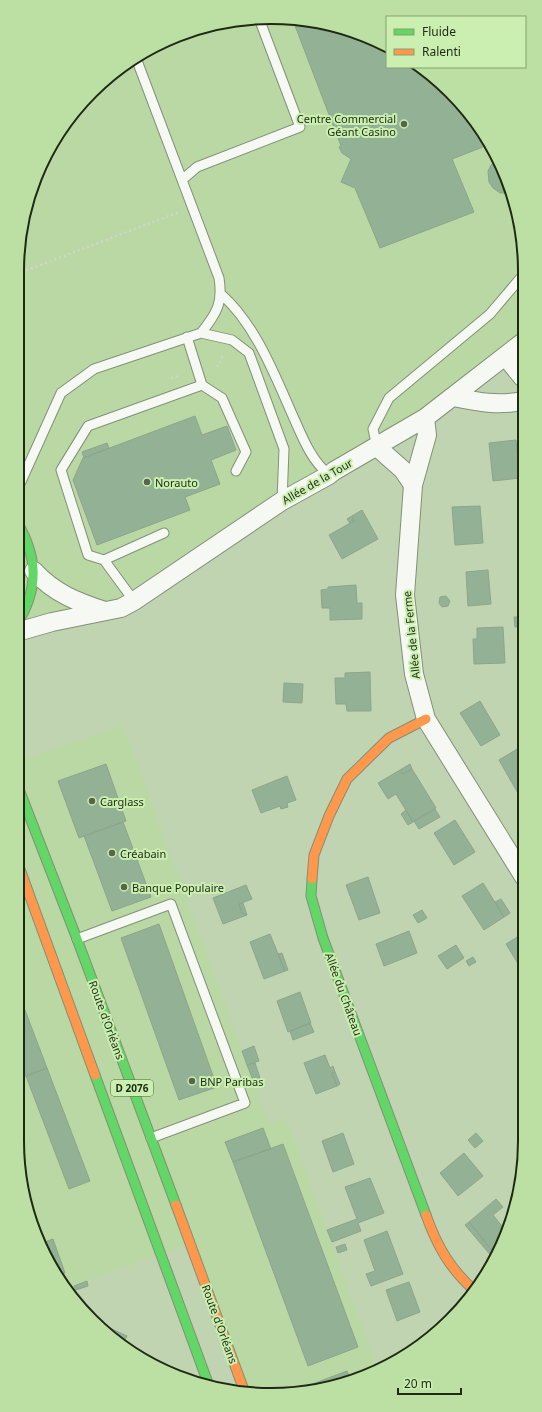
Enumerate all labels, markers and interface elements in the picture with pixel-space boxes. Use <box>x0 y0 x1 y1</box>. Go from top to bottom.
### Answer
legend <box>386 16 526 68</box>
text: Fluide <box>422 23 456 40</box>
text: Ralenti <box>422 43 461 60</box>
place label: Centre Commercial Géant Casino <box>297 111 396 139</box>
marker: Centre Commercial Géant Casino <box>399 119 409 129</box>
street label: Allée de la Tour <box>279 455 355 507</box>
place label: Norauto <box>155 475 198 490</box>
marker: Norauto <box>142 477 152 487</box>
street label: Allée de la Ferme <box>399 590 423 680</box>
place label: Carglass <box>100 794 144 809</box>
marker: Carglass <box>87 796 97 806</box>
place label: Créabain <box>120 846 166 861</box>
marker: Créabain <box>107 848 117 858</box>
place label: Banque Populaire <box>132 880 224 895</box>
marker: Banque Populaire <box>119 882 129 892</box>
street label: Allée du Château <box>322 950 366 1038</box>
street label: Route d'Orléans <box>86 978 128 1062</box>
place label: BNP Paribas <box>200 1074 263 1089</box>
marker: BNP Paribas <box>187 1076 197 1086</box>
road number: D 2076 <box>111 1080 153 1096</box>
street label: Route d'Orléans <box>199 1282 241 1366</box>
scale bar <box>398 1370 461 1396</box>
text: 20 m <box>404 1375 432 1392</box>

